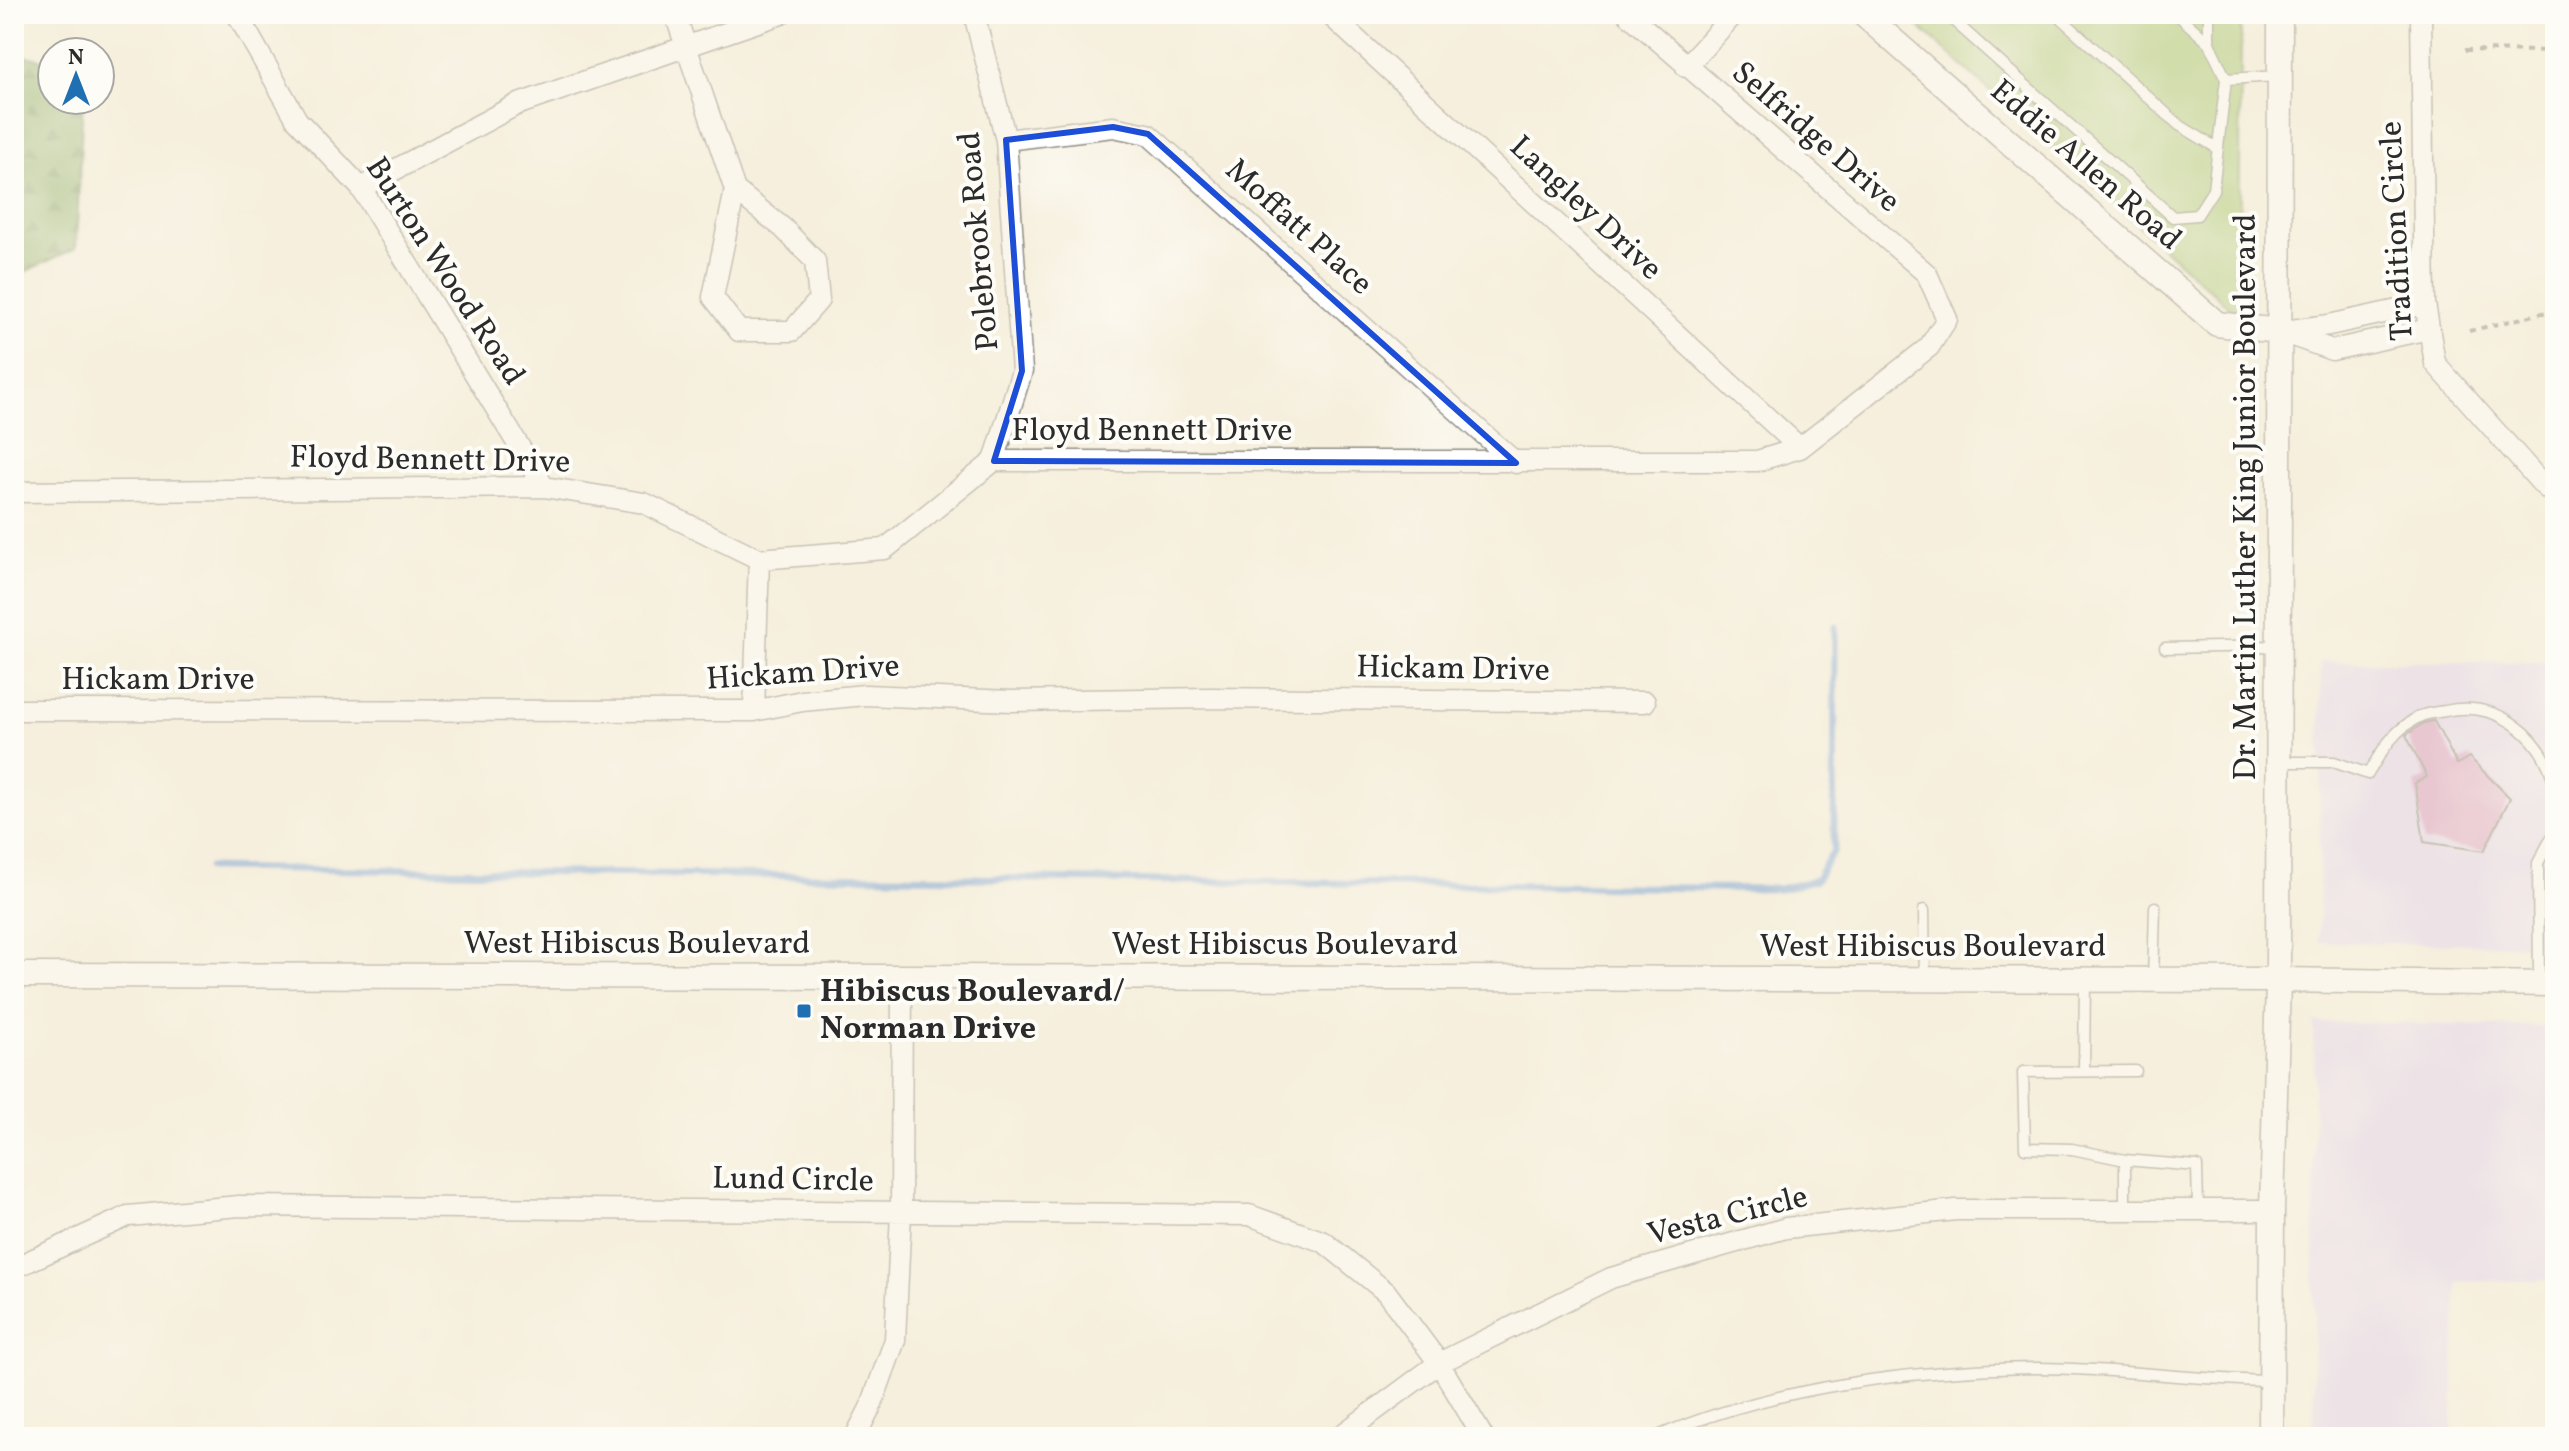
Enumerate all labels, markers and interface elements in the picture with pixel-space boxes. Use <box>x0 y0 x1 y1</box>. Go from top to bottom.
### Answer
north arrow <box>36 36 116 116</box>
text: N <box>68 43 84 74</box>
street label: Selfridge Drive <box>1721 52 1909 224</box>
street label: Eddie Allen Road <box>1980 70 2190 262</box>
street label: Tradition Circle <box>2370 120 2426 342</box>
street label: Langley Drive <box>1499 127 1671 291</box>
street label: Polebrook Road <box>948 129 1012 353</box>
street label: Burton Wood Road <box>354 149 534 395</box>
street label: Moffatt Place <box>1215 150 1381 306</box>
street label: Dr. Martin Luther King Junior Boulevard <box>2225 213 2269 781</box>
street label: Floyd Bennett Drive <box>1012 410 1292 454</box>
street label: Floyd Bennett Drive <box>289 437 571 485</box>
street label: Hickam Drive <box>705 645 901 703</box>
street label: Hickam Drive <box>1356 646 1550 694</box>
street label: Hickam Drive <box>61 659 255 703</box>
street label: West Hibiscus Boulevard <box>464 923 810 967</box>
street label: West Hibiscus Boulevard <box>1112 924 1458 968</box>
street label: West Hibiscus Boulevard <box>1760 926 2106 970</box>
place label: Hibiscus Boulevard/ Norman Drive <box>820 971 1125 1052</box>
marker: Hibiscus Boulevard/ Norman Drive <box>795 1002 813 1020</box>
street label: Lund Circle <box>712 1158 874 1204</box>
street label: Vesta Circle <box>1643 1176 1813 1258</box>

